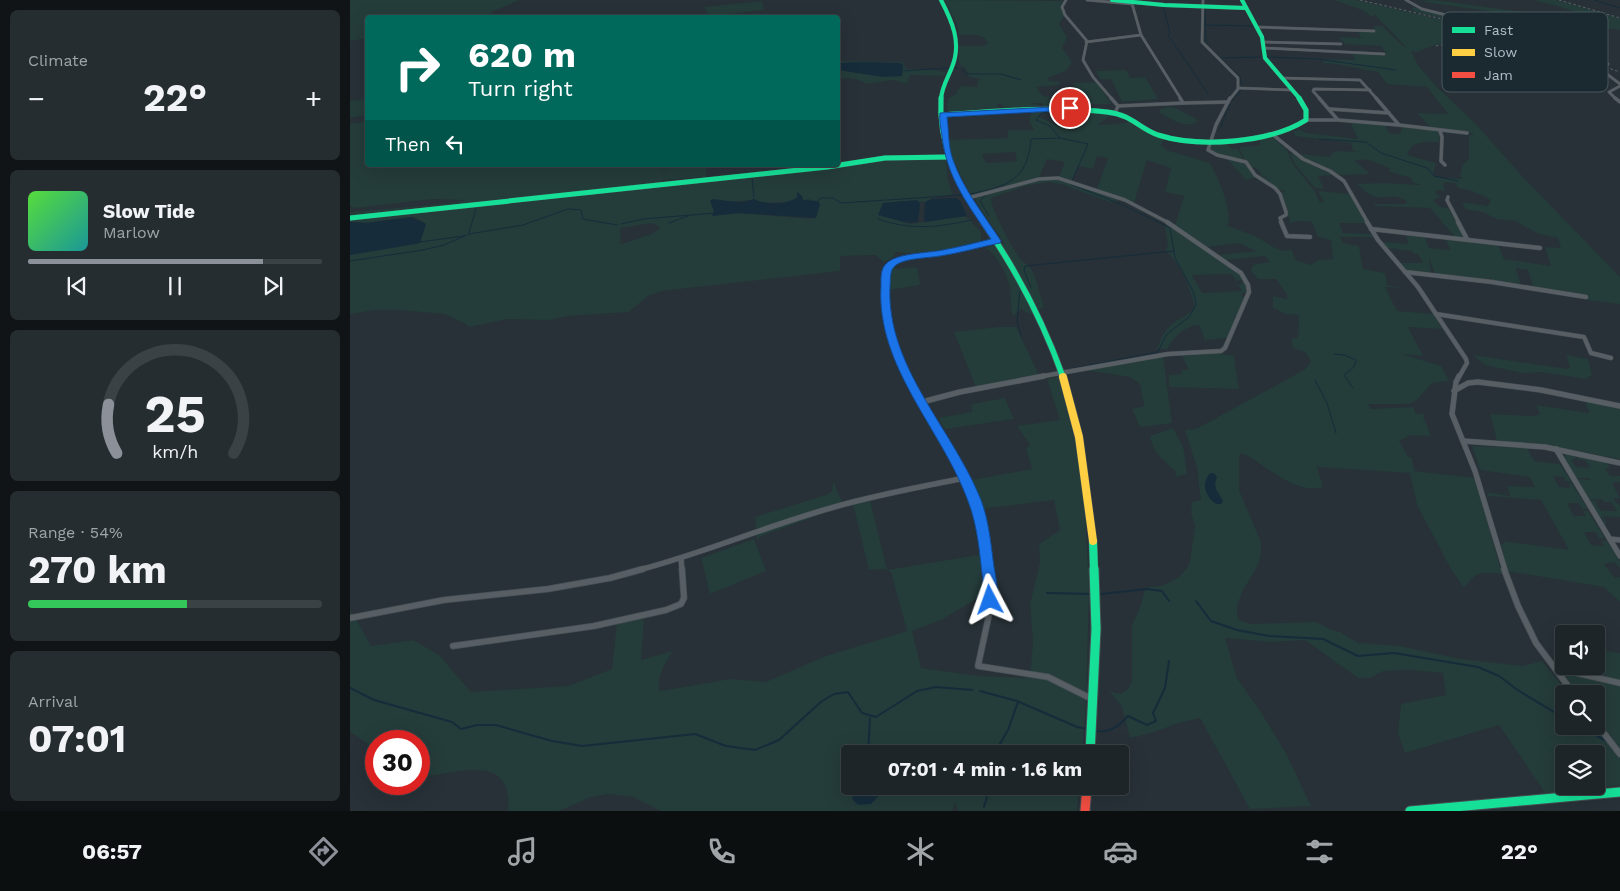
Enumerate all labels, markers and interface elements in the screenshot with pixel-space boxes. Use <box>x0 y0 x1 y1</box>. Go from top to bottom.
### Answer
legend <box>1442 12 1608 92</box>
text: Fast <box>1484 22 1513 38</box>
text: 620 m <box>468 34 576 76</box>
icon: right <box>385 35 450 100</box>
text: Slow <box>1484 44 1517 60</box>
text: Climate <box>28 51 88 70</box>
text: Jam <box>1484 67 1513 83</box>
text: 22° <box>143 76 207 120</box>
text: Turn right <box>468 76 573 101</box>
text: − <box>28 82 45 115</box>
text: + <box>305 82 322 115</box>
pin <box>1049 87 1091 129</box>
icon: arrive <box>1056 94 1084 122</box>
icon: left <box>441 130 469 158</box>
text: Then <box>385 133 431 156</box>
text: Slow Tide <box>103 200 195 223</box>
text: Marlow <box>103 223 160 242</box>
icon: previous <box>63 272 91 300</box>
icon: pause <box>161 272 189 300</box>
icon: next <box>259 272 287 300</box>
text: 25 <box>144 384 206 445</box>
text: km/h <box>152 441 198 462</box>
text: Range · 54% <box>28 523 123 542</box>
text: 270 km <box>28 548 167 592</box>
position arrow <box>963 573 1015 625</box>
map controls <box>1555 625 1605 795</box>
button: sound <box>1555 625 1605 675</box>
button: search <box>1555 685 1605 735</box>
text: Arrival <box>28 692 78 711</box>
text: 07:01 <box>28 717 126 761</box>
speed limit sign: 30 <box>365 730 430 795</box>
button: layers <box>1555 745 1605 795</box>
text: 07:01 · 4 min · 1.6 km <box>888 758 1082 781</box>
icon: directions <box>306 834 341 869</box>
icon: music <box>505 834 540 869</box>
icon: phone <box>704 834 739 869</box>
icon: climate <box>903 834 938 869</box>
icon: car <box>1103 834 1138 869</box>
icon: filters <box>1302 834 1337 869</box>
text: 06:57 <box>82 839 142 864</box>
text: 22° <box>1501 839 1538 864</box>

